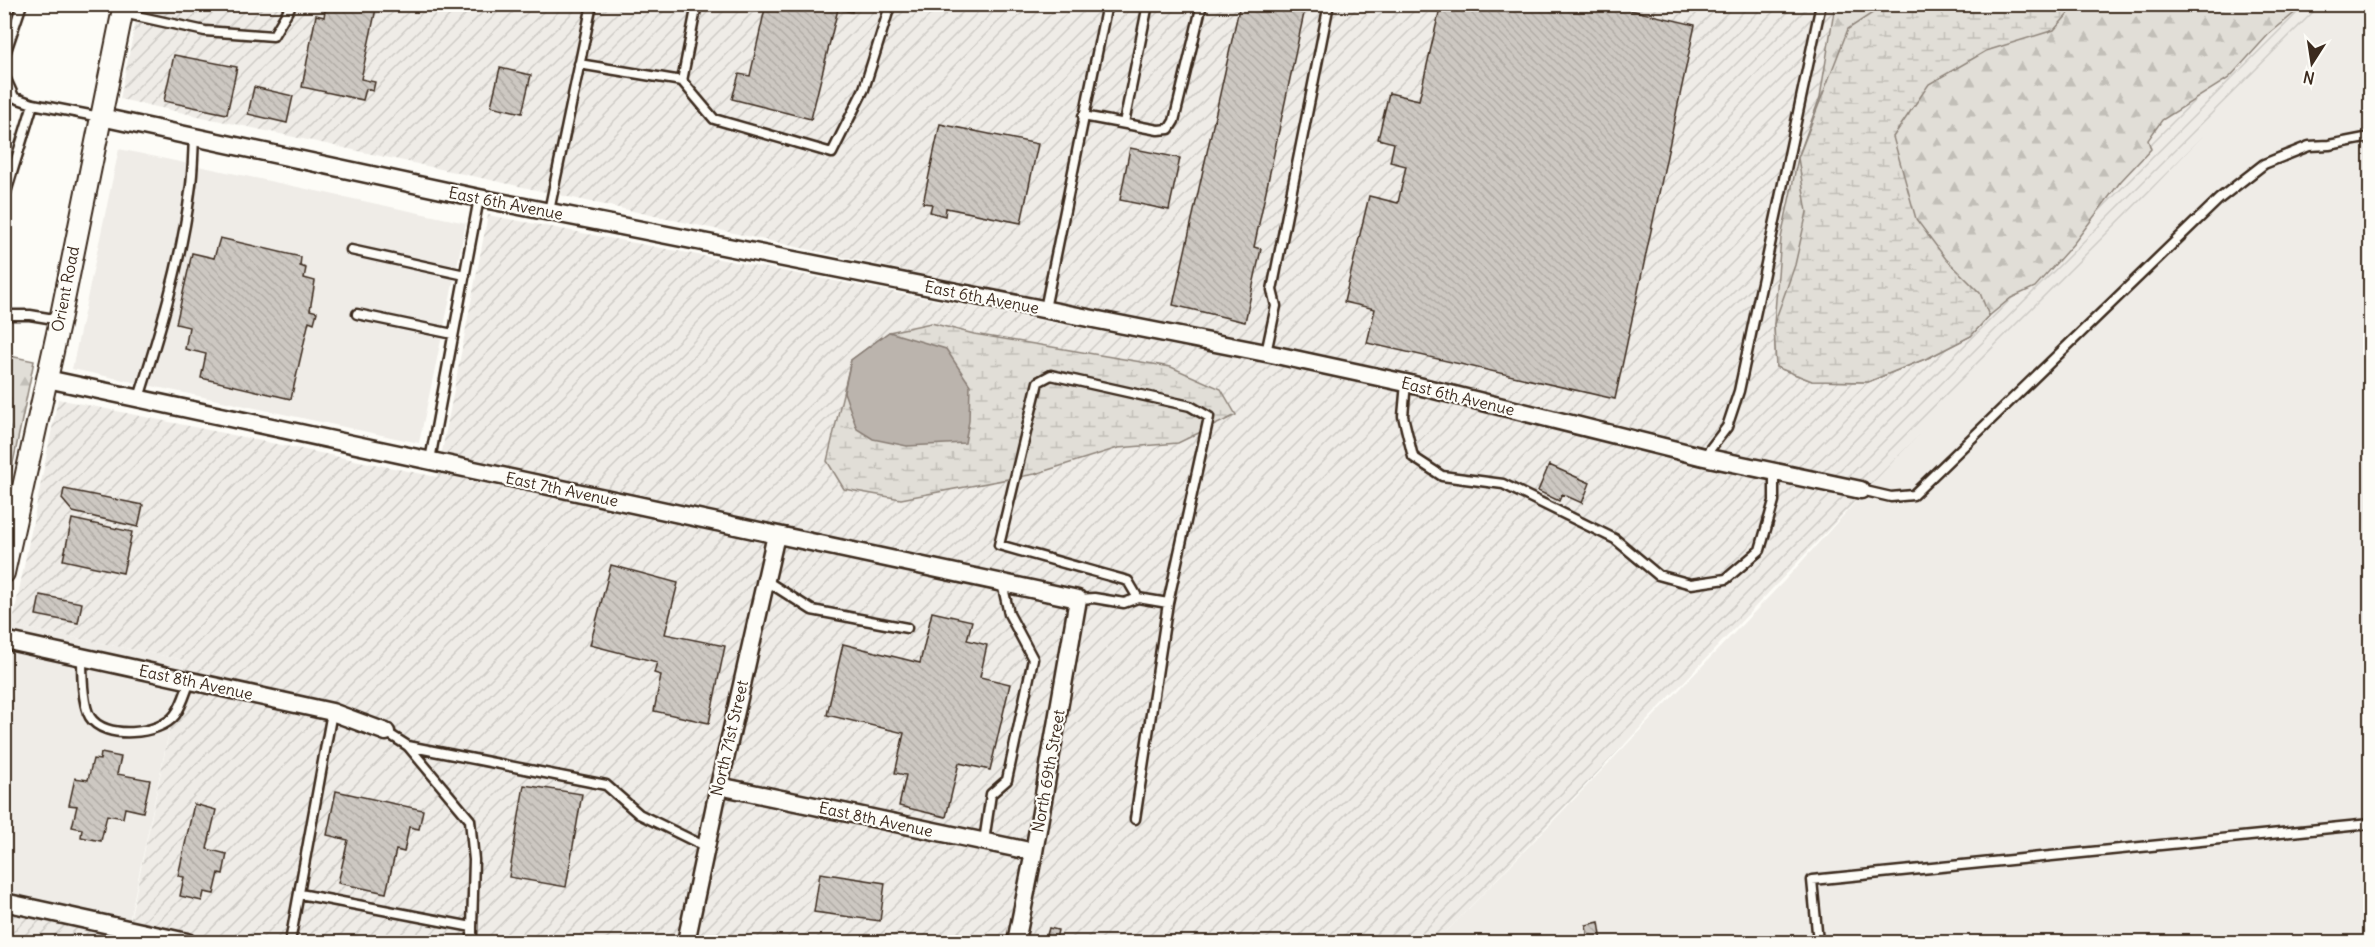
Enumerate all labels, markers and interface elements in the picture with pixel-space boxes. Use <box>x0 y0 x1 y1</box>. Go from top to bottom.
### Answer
north arrow <box>2282 33 2342 93</box>
text: N <box>2301 67 2316 89</box>
street label: East 6th Avenue <box>447 182 565 224</box>
street label: Orient Road <box>47 244 83 334</box>
street label: East 6th Avenue <box>923 276 1041 318</box>
street label: East 6th Avenue <box>1399 372 1517 420</box>
street label: East 7th Avenue <box>504 467 620 511</box>
street label: East 8th Avenue <box>137 660 255 704</box>
street label: North 71st Street <box>706 678 752 798</box>
street label: North 69th Street <box>1027 707 1069 834</box>
street label: East 8th Avenue <box>817 797 935 841</box>

